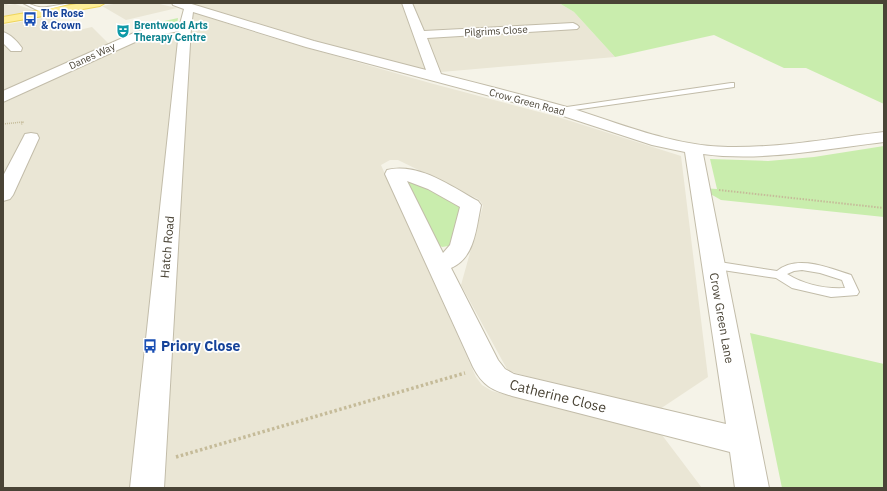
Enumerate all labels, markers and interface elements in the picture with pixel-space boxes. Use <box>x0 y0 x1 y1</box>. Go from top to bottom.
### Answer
place label: The Rose & Crown <box>41 7 84 32</box>
bus stop icon: The Rose & Crown <box>22 11 38 27</box>
place label: Brentwood Arts Therapy Centre <box>134 19 208 44</box>
theatre icon: Brentwood Arts Therapy Centre <box>115 23 131 39</box>
street label: Pilgrims Close <box>464 23 529 39</box>
street label: Danes Way <box>67 40 117 72</box>
street label: Crow Green Road <box>488 86 566 118</box>
street label: Hatch Road <box>157 215 177 279</box>
street label: Crow Green Lane <box>707 271 737 365</box>
place label: Priory Close <box>161 337 240 355</box>
bus stop icon: Priory Close <box>142 338 158 354</box>
street label: Catherine Close <box>508 375 609 417</box>

